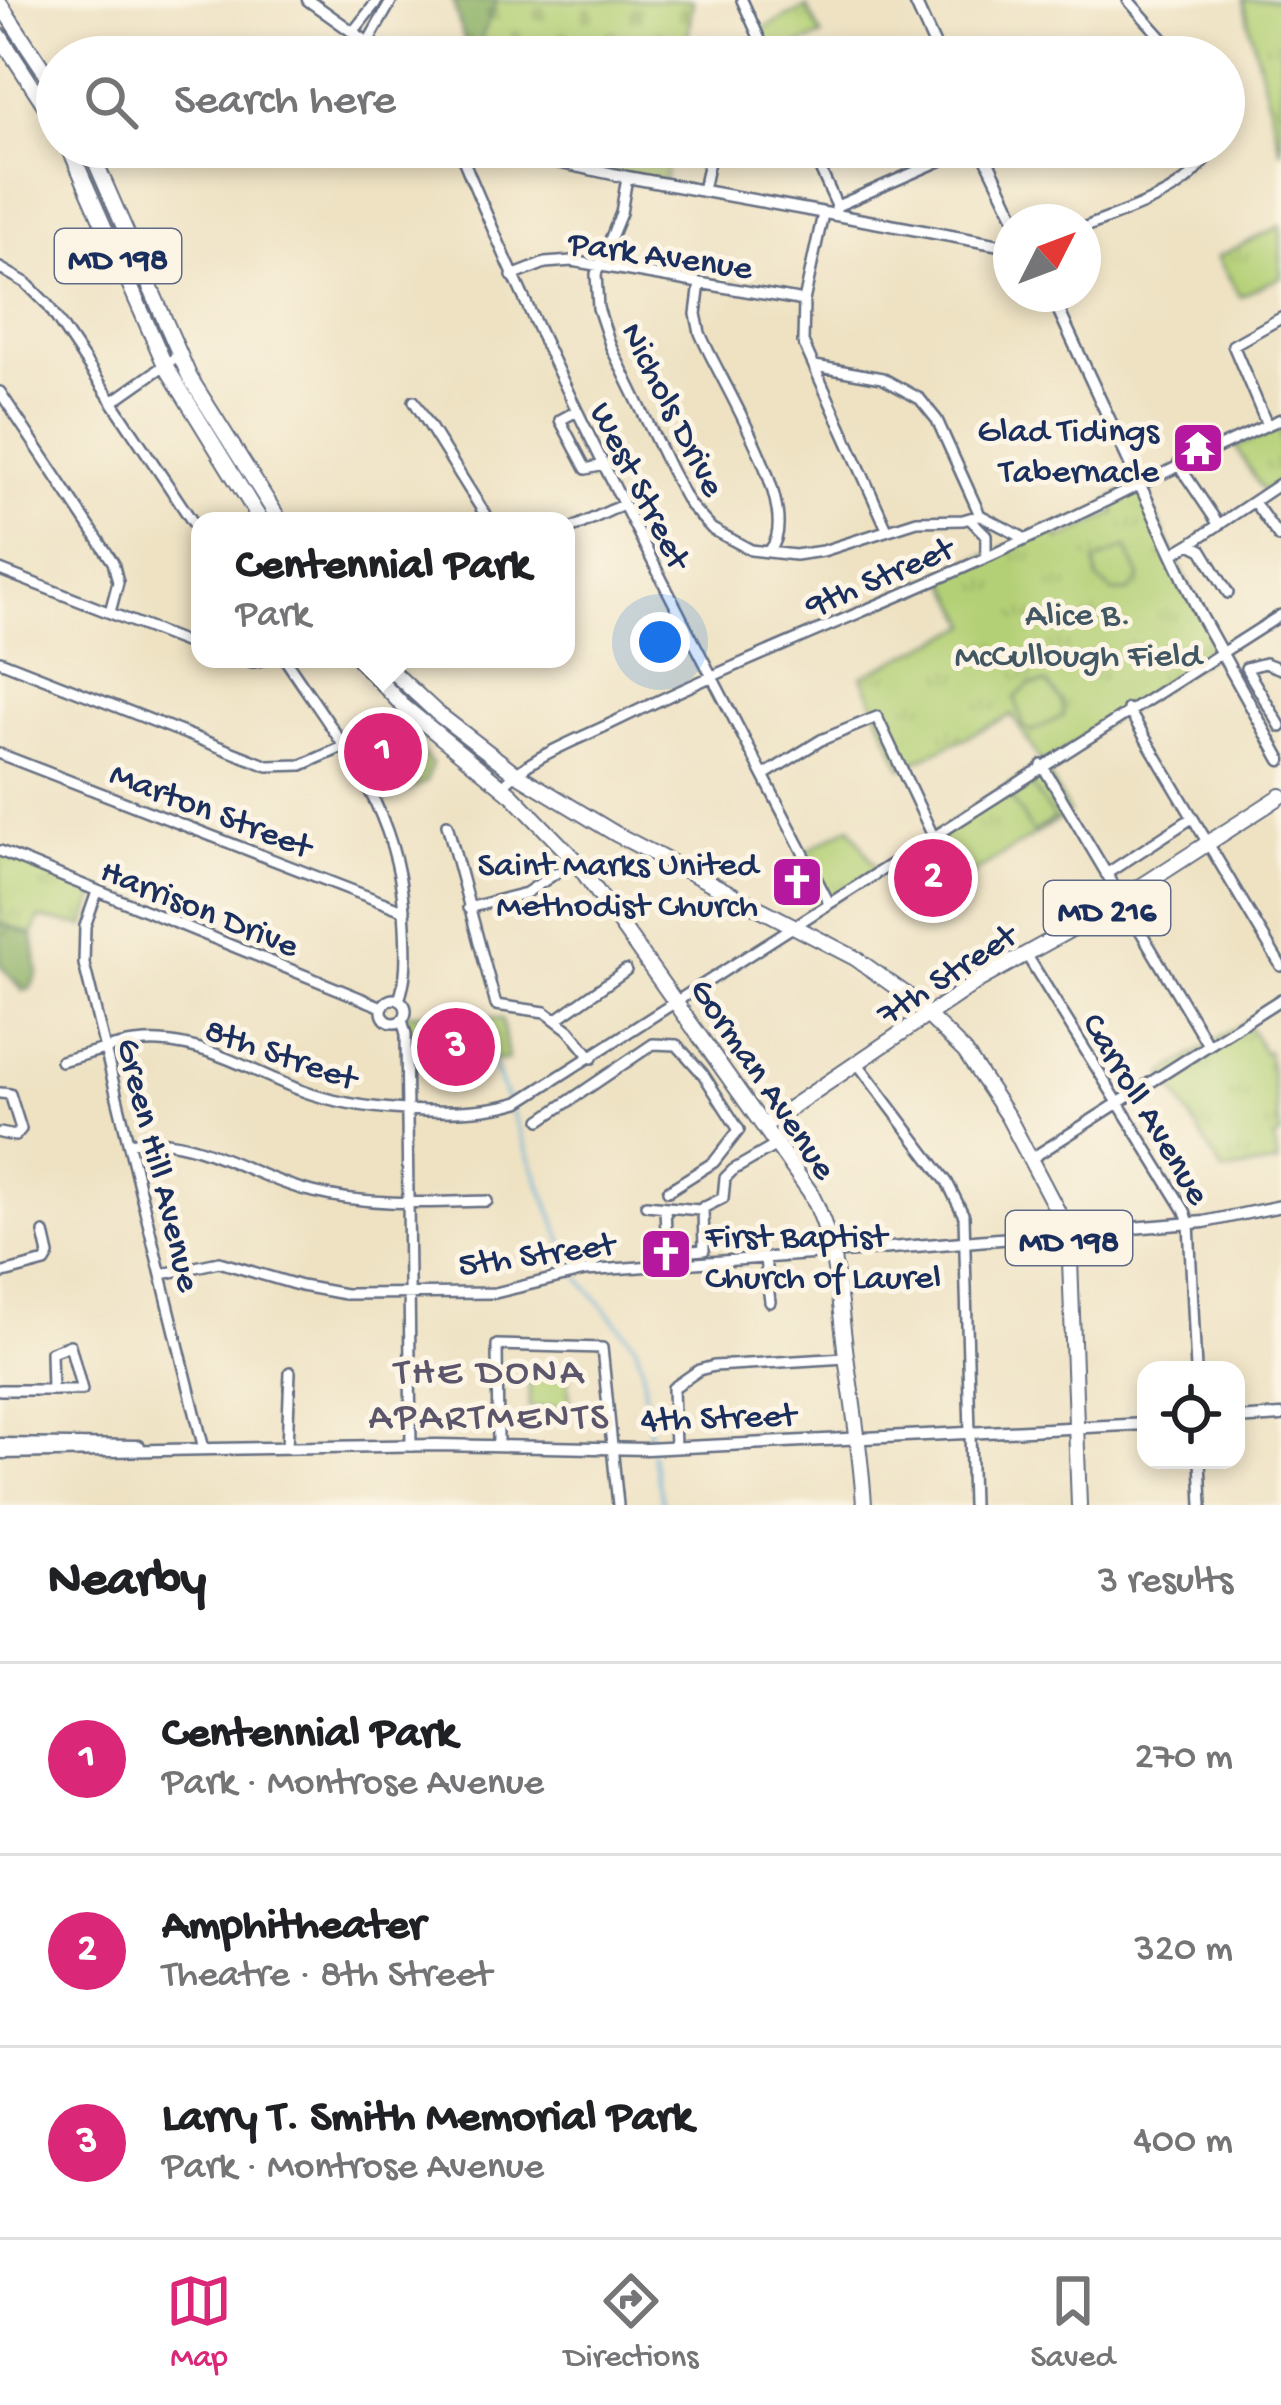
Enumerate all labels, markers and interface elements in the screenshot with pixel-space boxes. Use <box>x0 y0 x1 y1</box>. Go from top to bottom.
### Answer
search box <box>36 36 1245 168</box>
icon: search <box>78 69 144 135</box>
text: Search here <box>174 76 396 129</box>
north arrow <box>993 204 1101 312</box>
street label: Park Avenue <box>564 224 755 293</box>
road number: MD 198 <box>55 229 181 283</box>
street label: Nichols Drive <box>608 317 733 506</box>
street label: West Street <box>577 396 699 581</box>
place label: Glad Tidings Tabernacle <box>977 412 1161 496</box>
temple icon: Glad Tidings Tabernacle <box>1170 420 1226 476</box>
popup <box>191 512 575 668</box>
street label: 9th Street <box>799 528 964 631</box>
text: Centennial Park <box>236 541 530 594</box>
text: Park <box>236 594 310 640</box>
park label: Alice B. McCullough Field <box>954 596 1205 680</box>
your location <box>630 612 690 672</box>
pin: 1 <box>344 707 422 797</box>
street label: Marton Street <box>103 755 320 872</box>
pin: 2 <box>894 833 972 923</box>
place label: Saint Marks United Methodist Church <box>478 846 761 930</box>
street label: Harrison Drive <box>93 852 304 970</box>
church icon: Saint Marks United Methodist Church <box>769 854 825 910</box>
road number: MD 216 <box>1044 881 1170 935</box>
street label: 7th Street <box>870 915 1029 1039</box>
street label: Gorman Avenue <box>677 972 844 1190</box>
pin: 3 <box>417 1002 495 1092</box>
street label: Carroll Avenue <box>1069 1007 1218 1214</box>
street label: 8th Street <box>198 1011 365 1104</box>
street label: Green Hill Avenue <box>103 1035 208 1297</box>
road number: MD 198 <box>1006 1211 1132 1265</box>
place label: First Baptist Church of Laurel <box>704 1218 941 1302</box>
street label: 5th Street <box>456 1225 621 1290</box>
church icon: First Baptist Church of Laurel <box>638 1226 694 1282</box>
district label: THE DONA APARTMENTS <box>369 1352 611 1443</box>
map controls <box>1137 1361 1245 1469</box>
button: locate <box>1137 1361 1245 1469</box>
street label: 4th Street <box>640 1396 800 1445</box>
text: Nearby <box>48 1553 206 1613</box>
text: 3 results <box>1098 1560 1233 1606</box>
text: Centennial Park <box>162 1709 456 1762</box>
text: 1 <box>79 1736 95 1782</box>
text: 270 m <box>1135 1736 1233 1782</box>
text: Park · Montrose Avenue <box>162 1762 544 1808</box>
text: Amphitheater <box>162 1901 425 1954</box>
text: 2 <box>77 1928 97 1974</box>
text: 320 m <box>1135 1928 1233 1974</box>
text: Theatre · 8th Street <box>162 1954 492 2000</box>
text: Larry T. Smith Memorial Park <box>162 2093 693 2146</box>
text: 3 <box>77 2120 97 2166</box>
text: 400 m <box>1133 2120 1233 2166</box>
text: Park · Montrose Avenue <box>162 2146 544 2192</box>
tab: Map <box>166 2268 232 2378</box>
tab: Directions <box>564 2268 698 2378</box>
tab: Saved <box>1030 2268 1115 2378</box>

